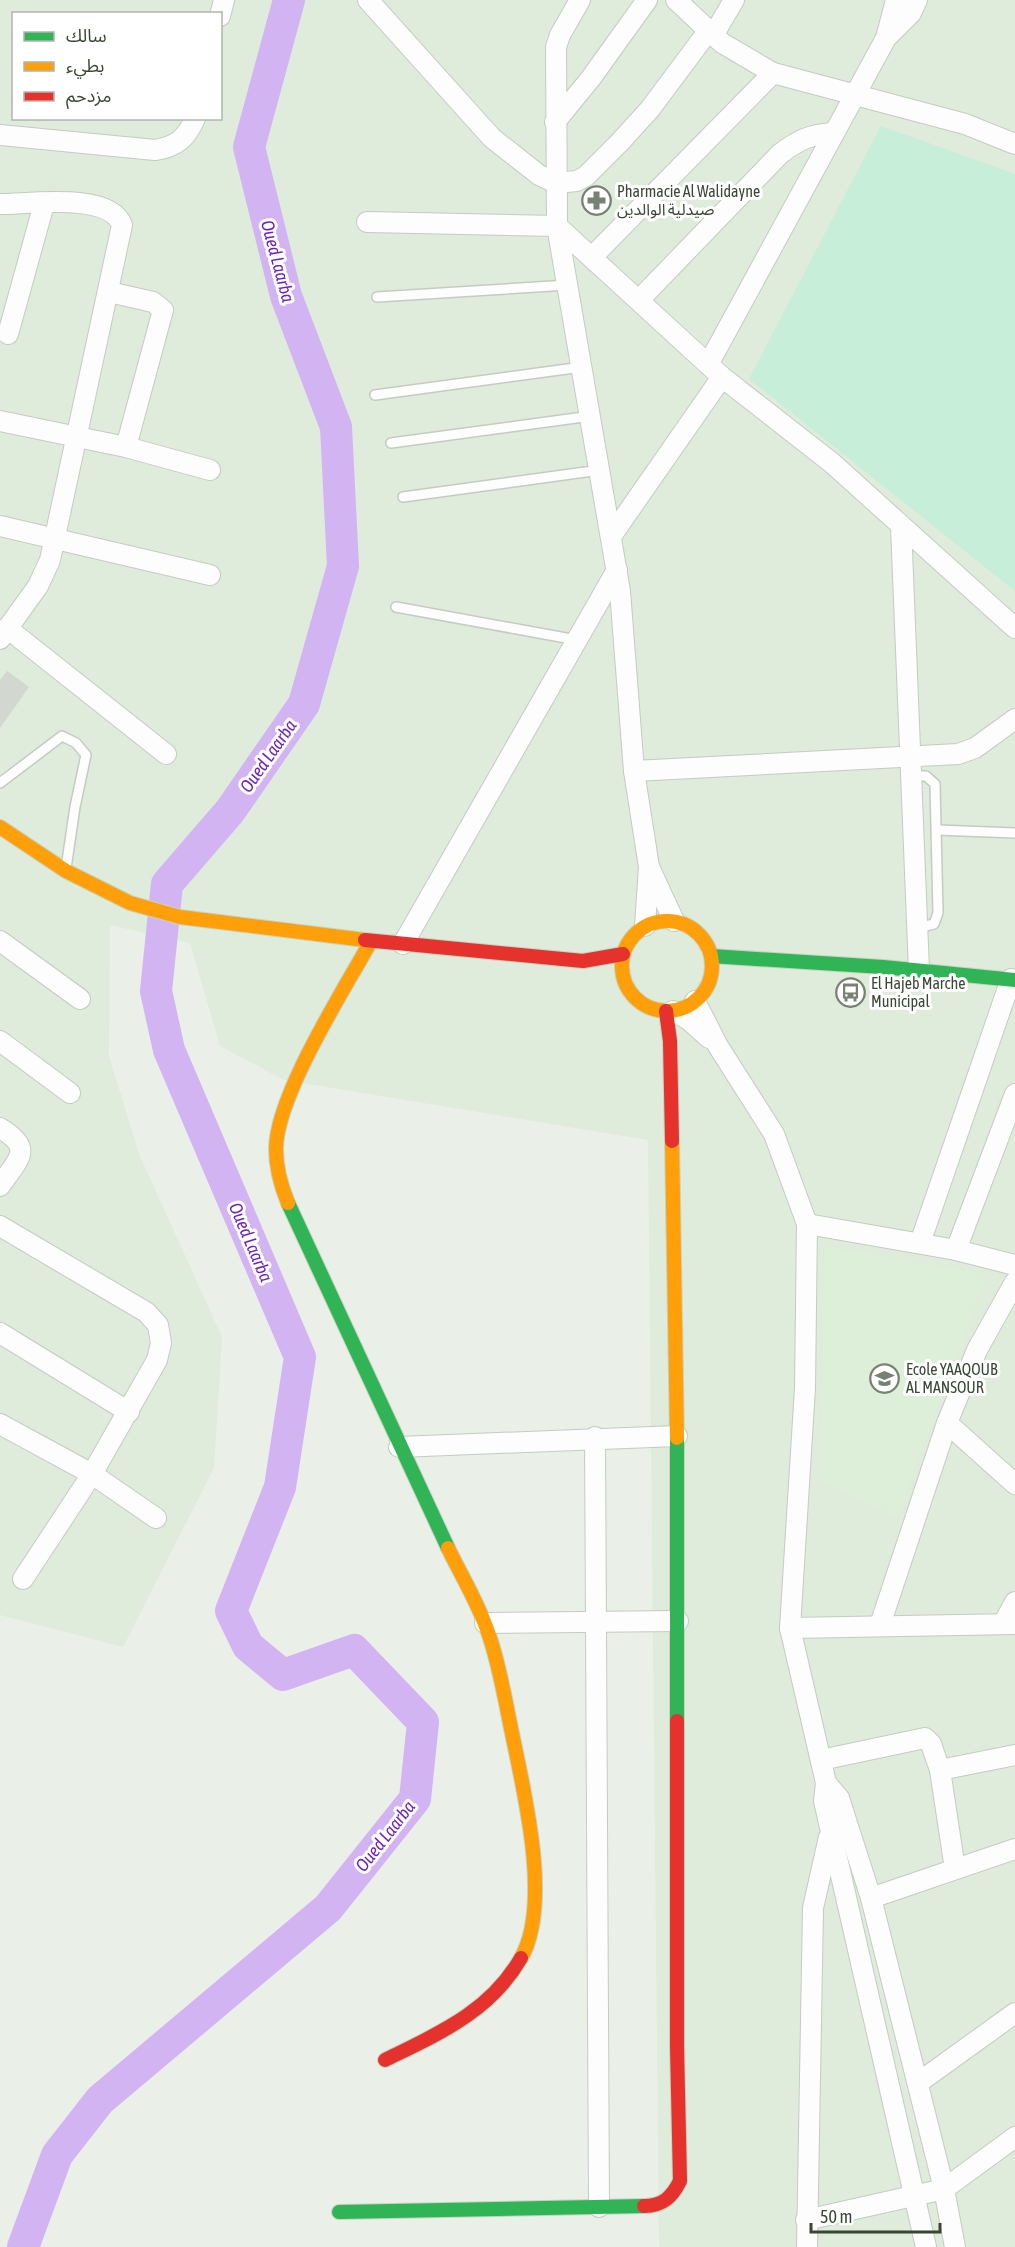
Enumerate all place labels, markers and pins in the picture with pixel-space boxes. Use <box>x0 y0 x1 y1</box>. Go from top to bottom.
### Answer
place label: Pharmacie Al Walidayne صيدلية الوالدين <box>617 182 760 219</box>
pharmacy icon: Pharmacie Al Walidayne صيدلية الوالدين <box>580 184 612 216</box>
place label: El Hajeb Marche Municipal <box>871 974 966 1011</box>
bus stop icon: El Hajeb Marche Municipal <box>834 976 866 1008</box>
place label: Ecole YAAQOUB AL MANSOUR <box>906 1360 998 1396</box>
school or university icon: Ecole YAAQOUB AL MANSOUR <box>869 1362 901 1394</box>

